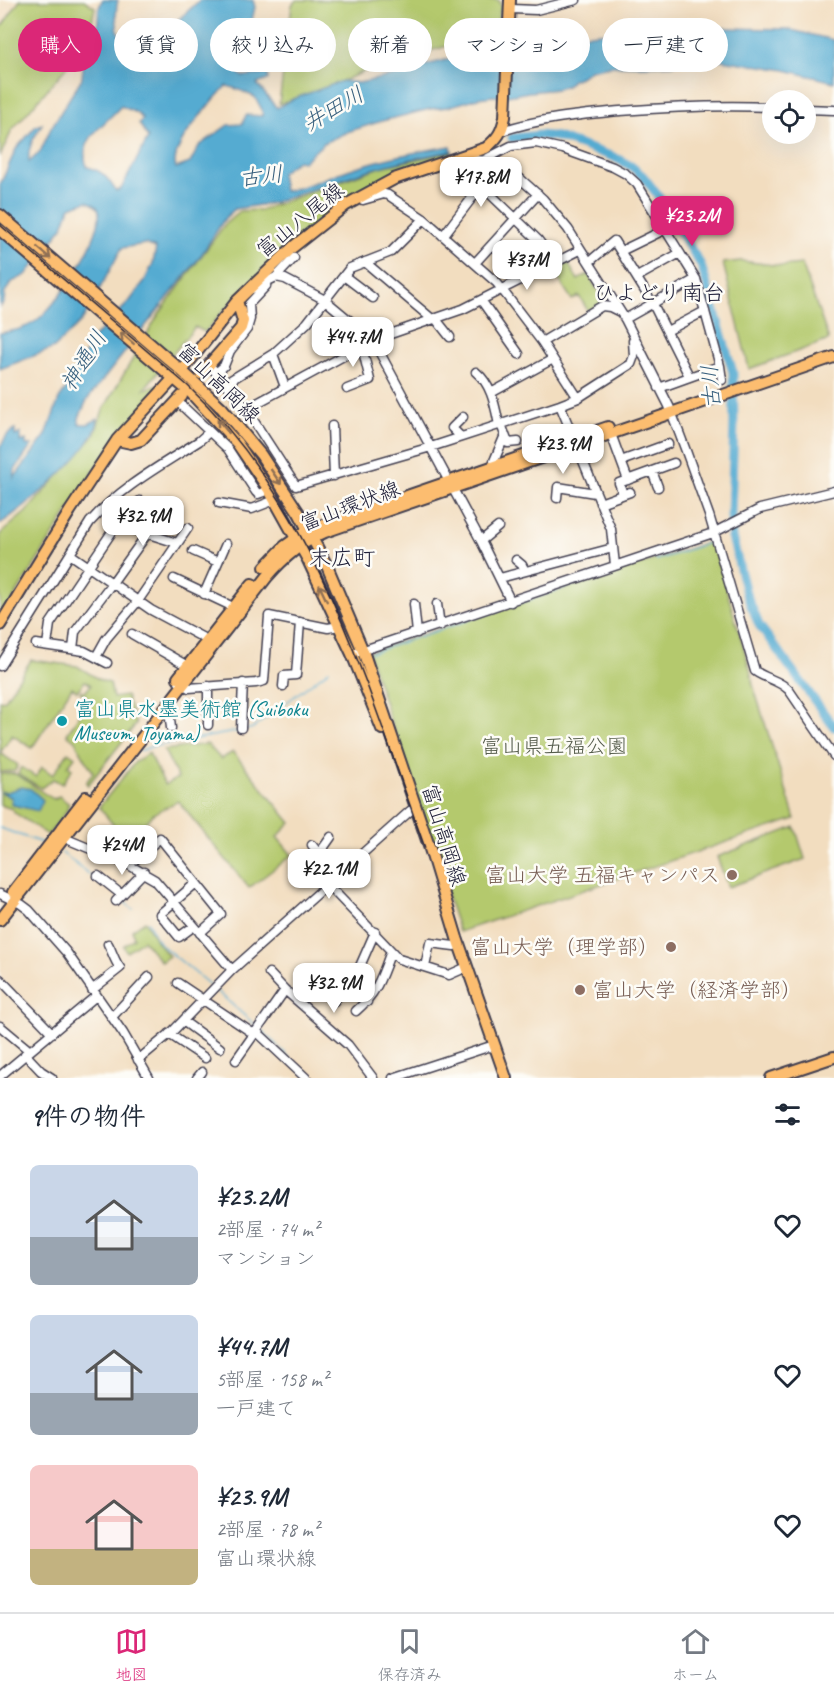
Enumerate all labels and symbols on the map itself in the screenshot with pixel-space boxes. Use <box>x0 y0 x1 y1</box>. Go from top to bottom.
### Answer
water label: 井田川 <box>298 80 369 137</box>
pin: ¥17.8M <box>432 157 530 208</box>
water label: 古川 <box>238 160 284 192</box>
street label: 富山八尾線 <box>251 177 349 263</box>
pin: ¥23.2M <box>643 196 741 247</box>
pin: ¥37M <box>491 240 563 291</box>
one-way arrow <box>36 247 52 260</box>
district label: ひよどり南台 <box>593 279 725 307</box>
pin: ¥44.7M <box>304 317 402 368</box>
water label: 神通川 <box>54 325 113 396</box>
one-way arrow <box>120 331 135 345</box>
street label: 富山高岡線 <box>172 337 266 429</box>
water label: 古川 <box>695 364 726 410</box>
one-way arrow <box>216 419 230 434</box>
pin: ¥23.9M <box>514 424 612 475</box>
one-way arrow <box>270 469 282 485</box>
street label: 富山環状線 <box>296 475 404 537</box>
pin: ¥32.9M <box>94 496 192 547</box>
district label: 末広町 <box>309 544 375 572</box>
one-way arrow <box>317 584 329 602</box>
place label: 富山県水墨美術館 (Suiboku Museum, Toyama) <box>74 696 309 746</box>
marker: 富山県水墨美術館 (Suiboku Museum, Toyama) <box>55 714 69 728</box>
park label: 富山県五福公園 <box>481 733 628 759</box>
street label: 富山高岡線 <box>416 781 472 889</box>
pin: ¥24M <box>86 825 158 876</box>
pin: ¥22.1M <box>280 849 378 900</box>
place label: 富山大学 五福キャンパス <box>485 862 720 888</box>
marker: 富山大学 五福キャンパス <box>725 868 739 882</box>
place label: 富山大学（理学部） <box>470 934 659 960</box>
marker: 富山大学（理学部） <box>664 940 678 954</box>
pin: ¥32.9M <box>285 963 383 1014</box>
place label: 富山大学（経済学部） <box>592 977 802 1003</box>
marker: 富山大学（経済学部） <box>573 983 587 997</box>

